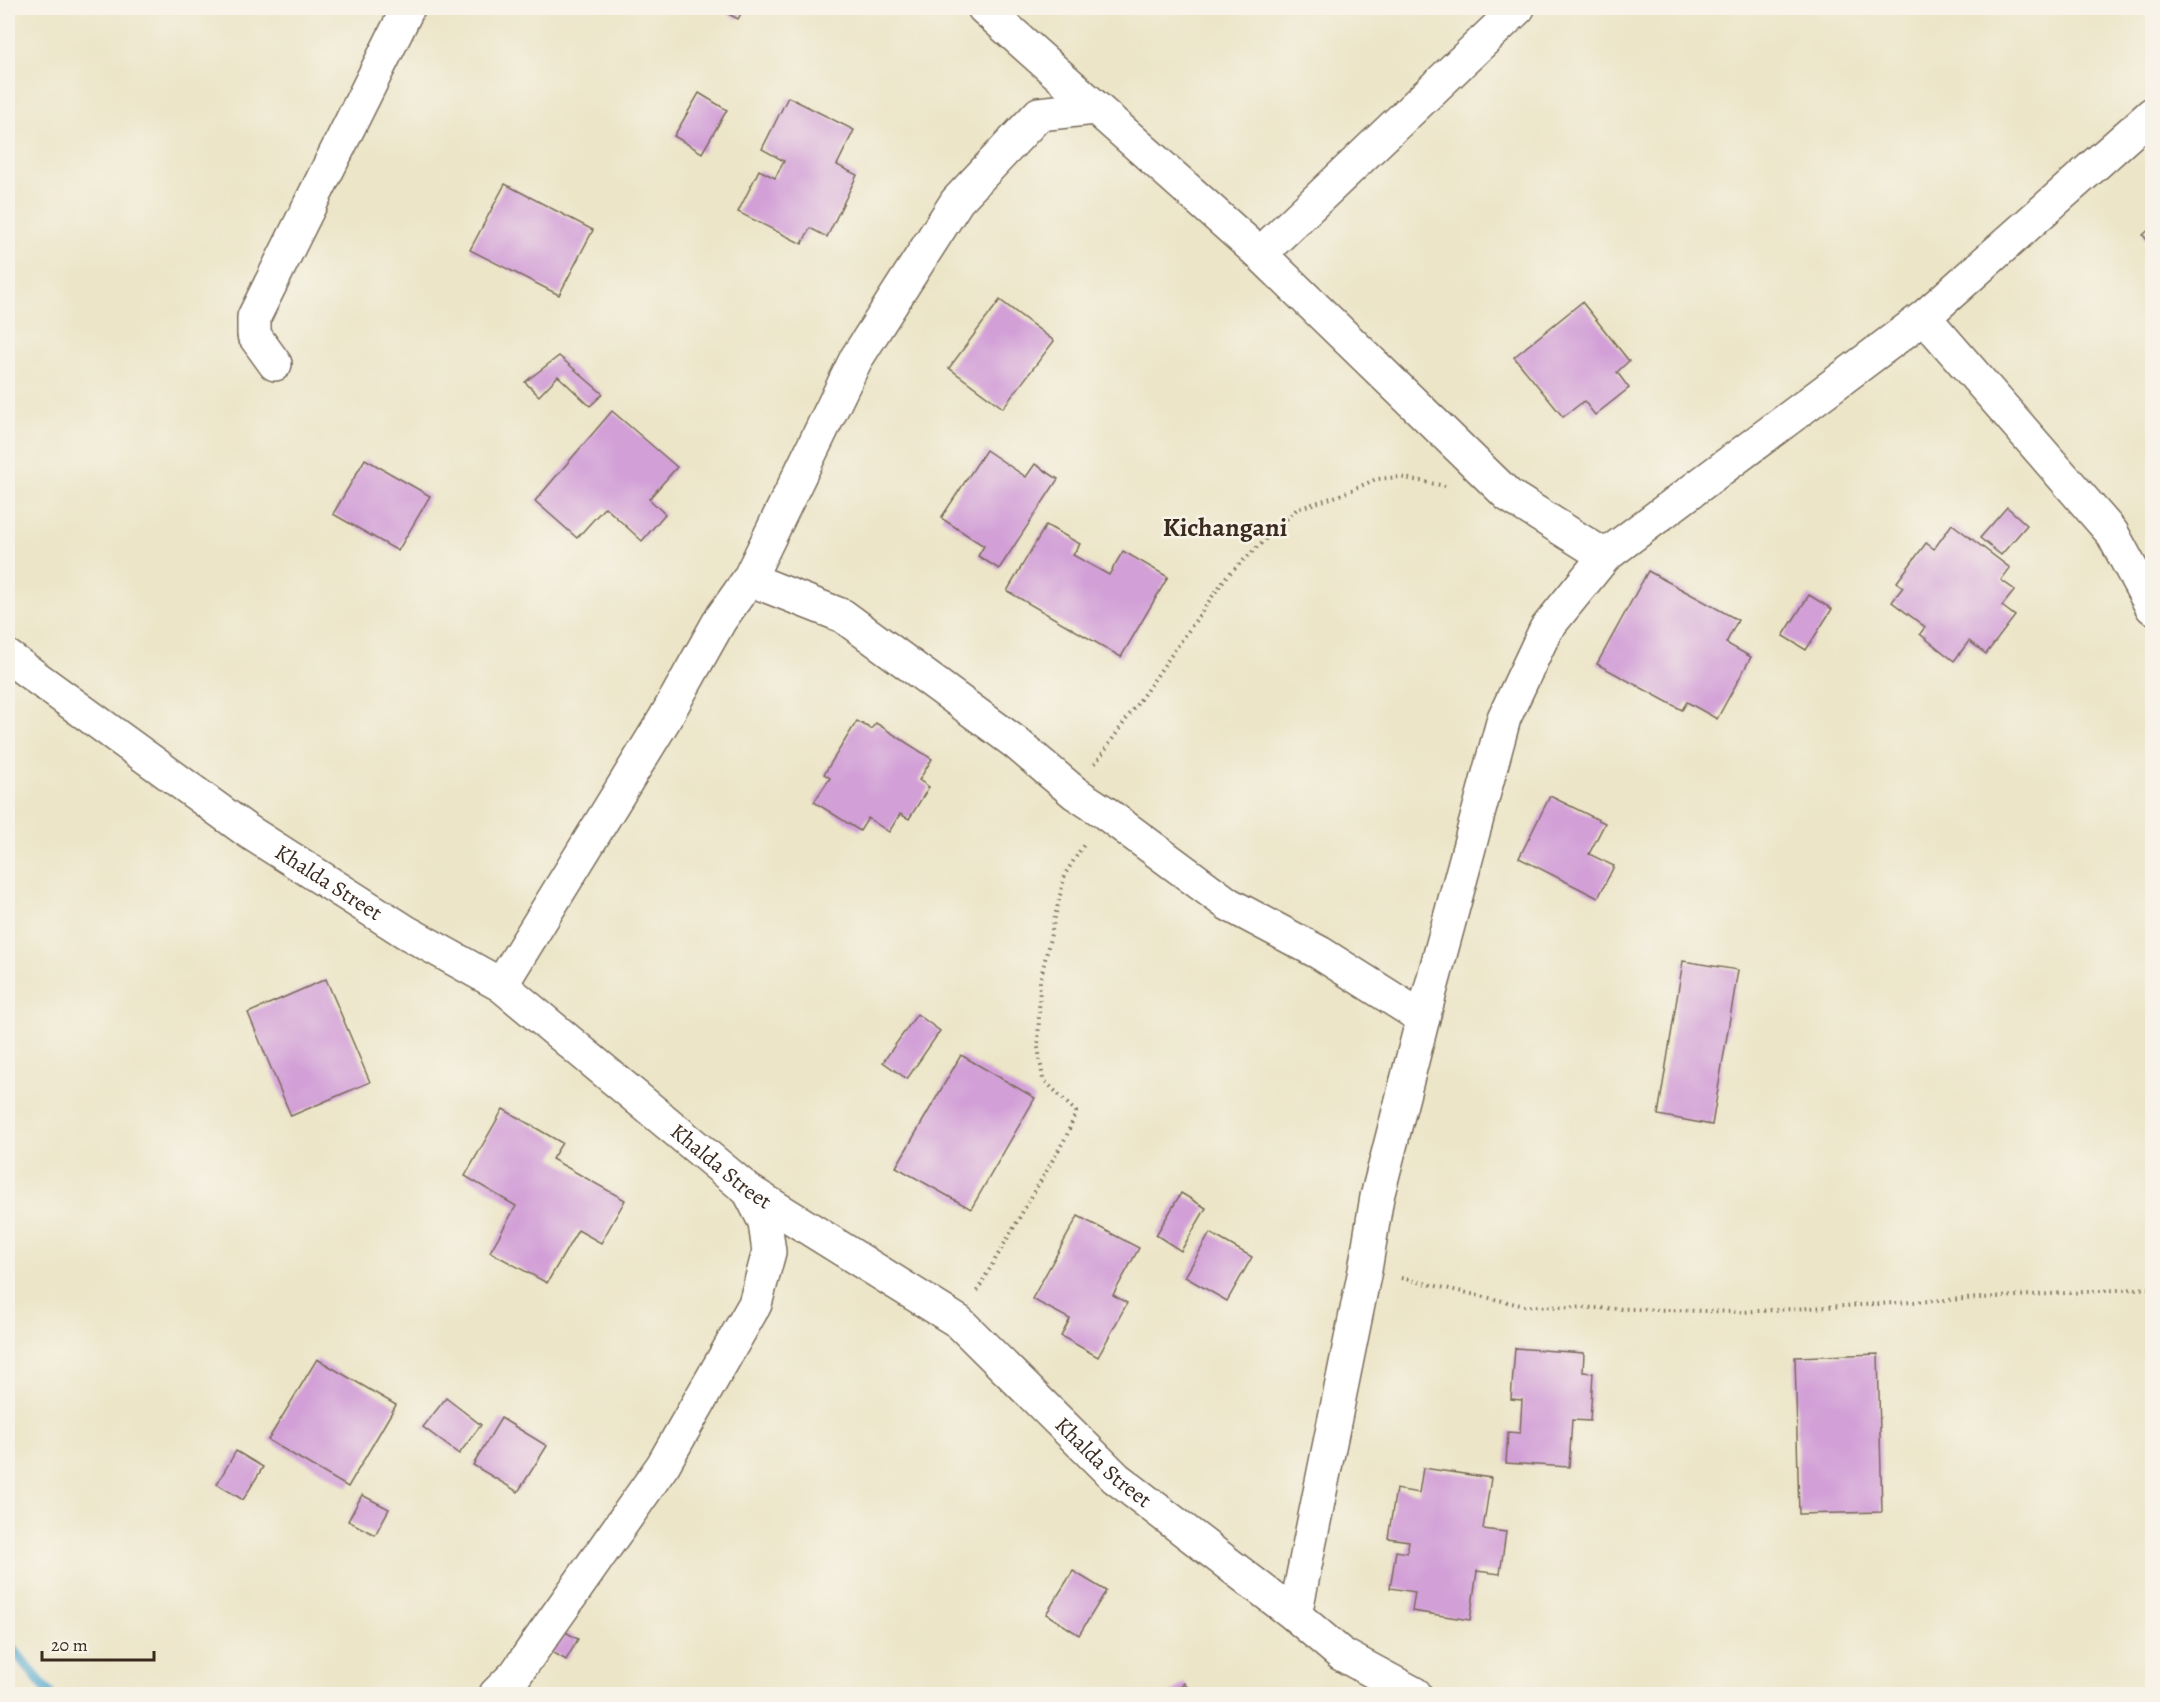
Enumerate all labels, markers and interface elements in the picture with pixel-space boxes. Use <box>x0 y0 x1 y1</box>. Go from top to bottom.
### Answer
district label: Kichangani <box>1163 510 1287 545</box>
street label: Khalda Street <box>269 837 388 928</box>
street label: Khalda Street <box>664 1117 777 1216</box>
street label: Khalda Street <box>1048 1410 1158 1515</box>
scale bar <box>42 1624 154 1662</box>
text: 20 m <box>51 1633 88 1657</box>

